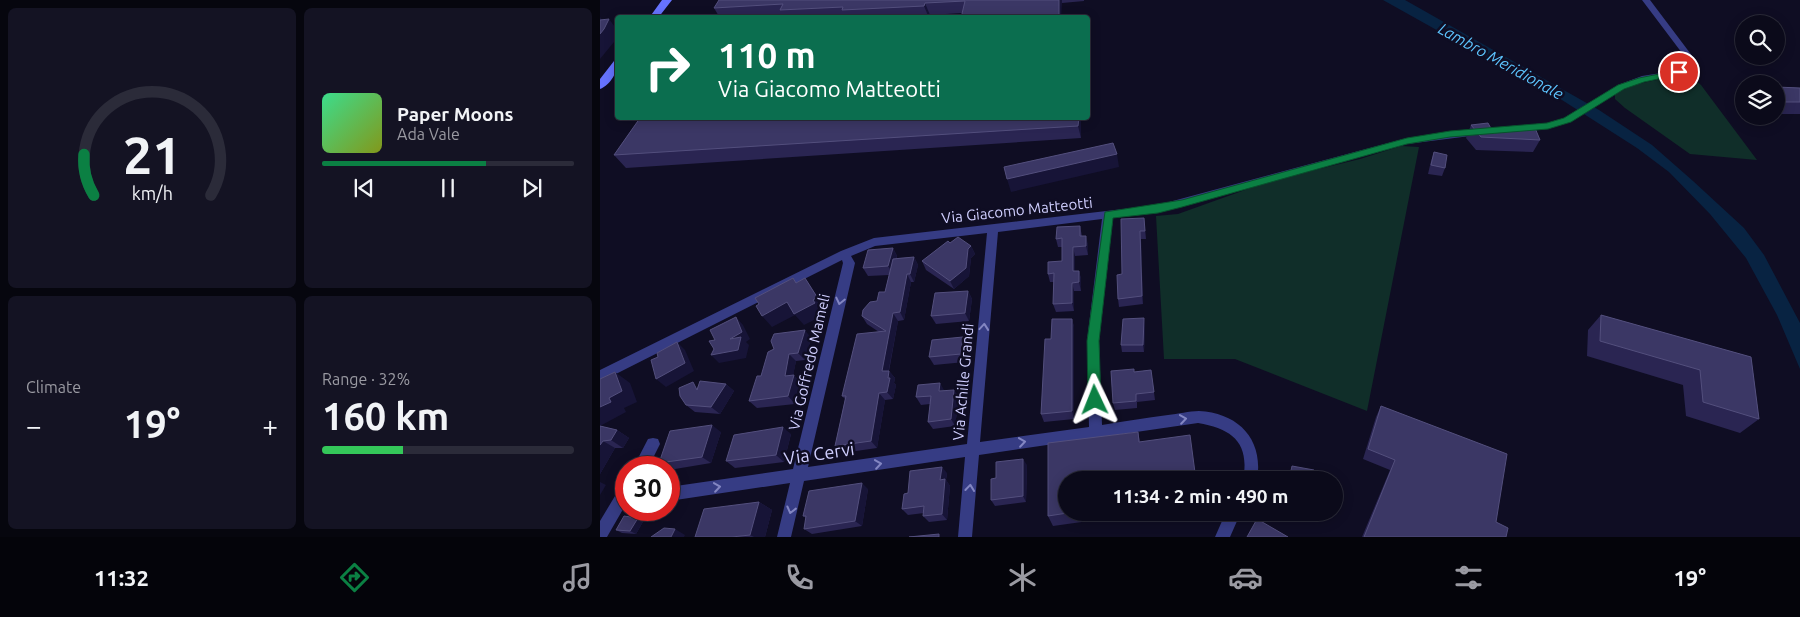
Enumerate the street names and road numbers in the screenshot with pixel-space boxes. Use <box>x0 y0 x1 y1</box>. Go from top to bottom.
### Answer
street label: Via Giacomo Matteotti <box>941 194 1093 226</box>
street label: Via Goffredo Mameli <box>785 292 833 432</box>
street label: Via Achille Grandi <box>949 323 977 441</box>
street label: Via Cervi <box>782 438 856 468</box>

